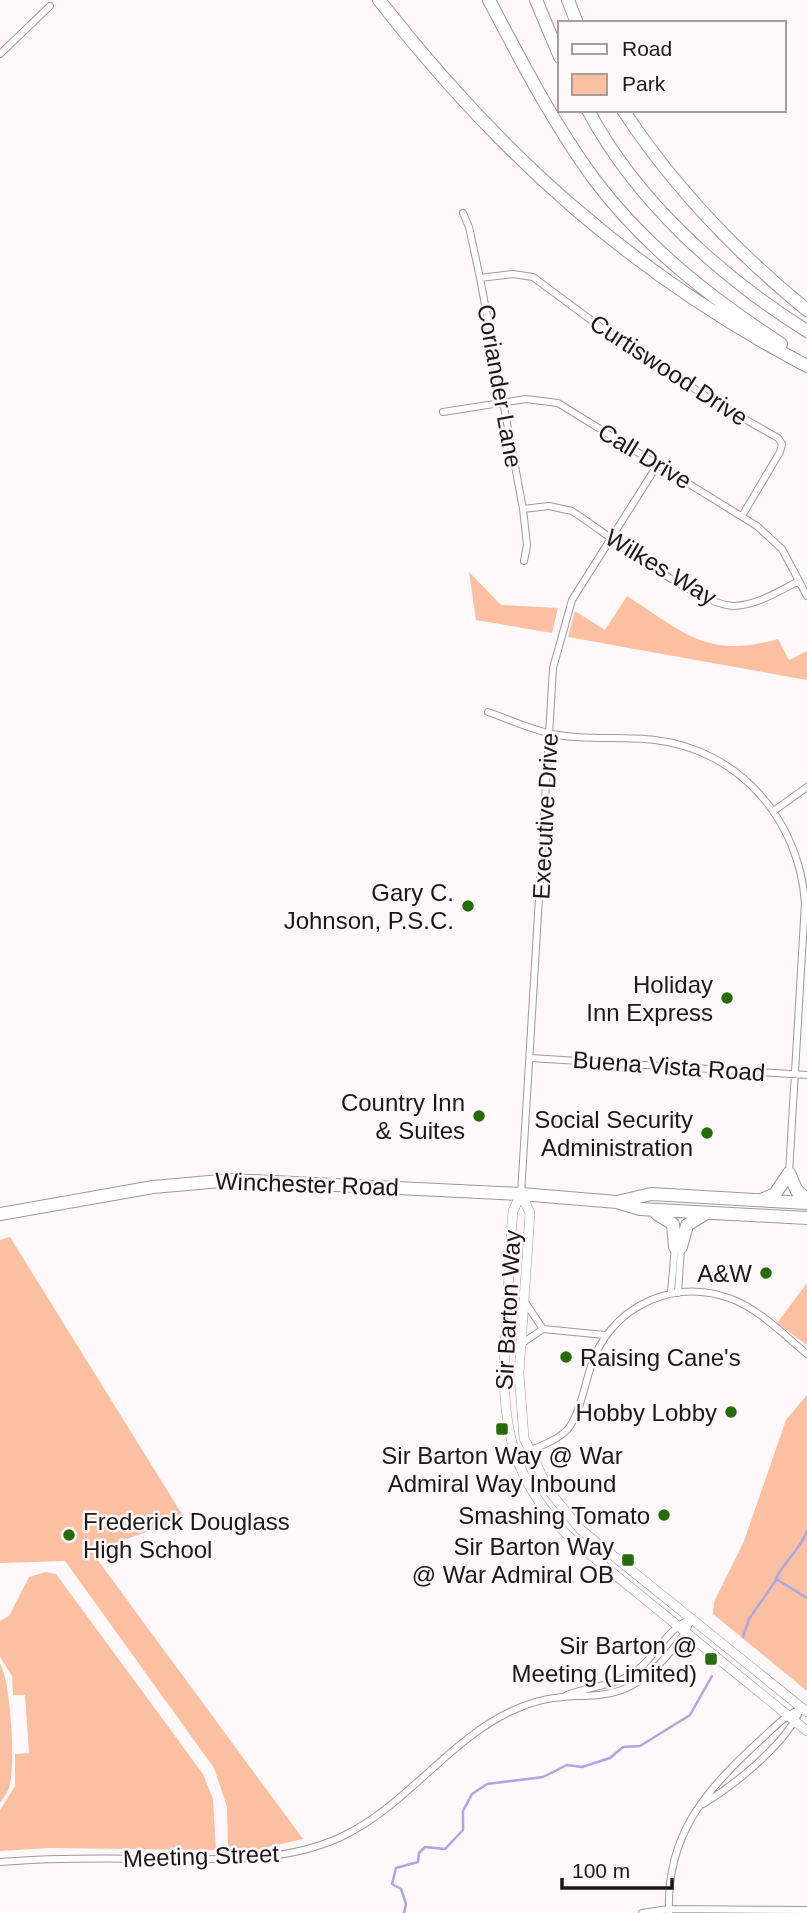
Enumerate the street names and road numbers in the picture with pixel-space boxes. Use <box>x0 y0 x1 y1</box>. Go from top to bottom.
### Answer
street label: Coriander Lane <box>472 302 528 470</box>
street label: Curtiswood Drive <box>585 309 753 431</box>
street label: Call Drive <box>593 418 697 494</box>
street label: Wilkes Way <box>601 523 721 611</box>
street label: Executive Drive <box>527 732 563 900</box>
street label: Buena Vista Road <box>572 1046 766 1086</box>
street label: Winchester Road <box>215 1167 399 1201</box>
street label: Sir Barton Way <box>490 1229 526 1391</box>
street label: Meeting Street <box>123 1840 280 1872</box>

